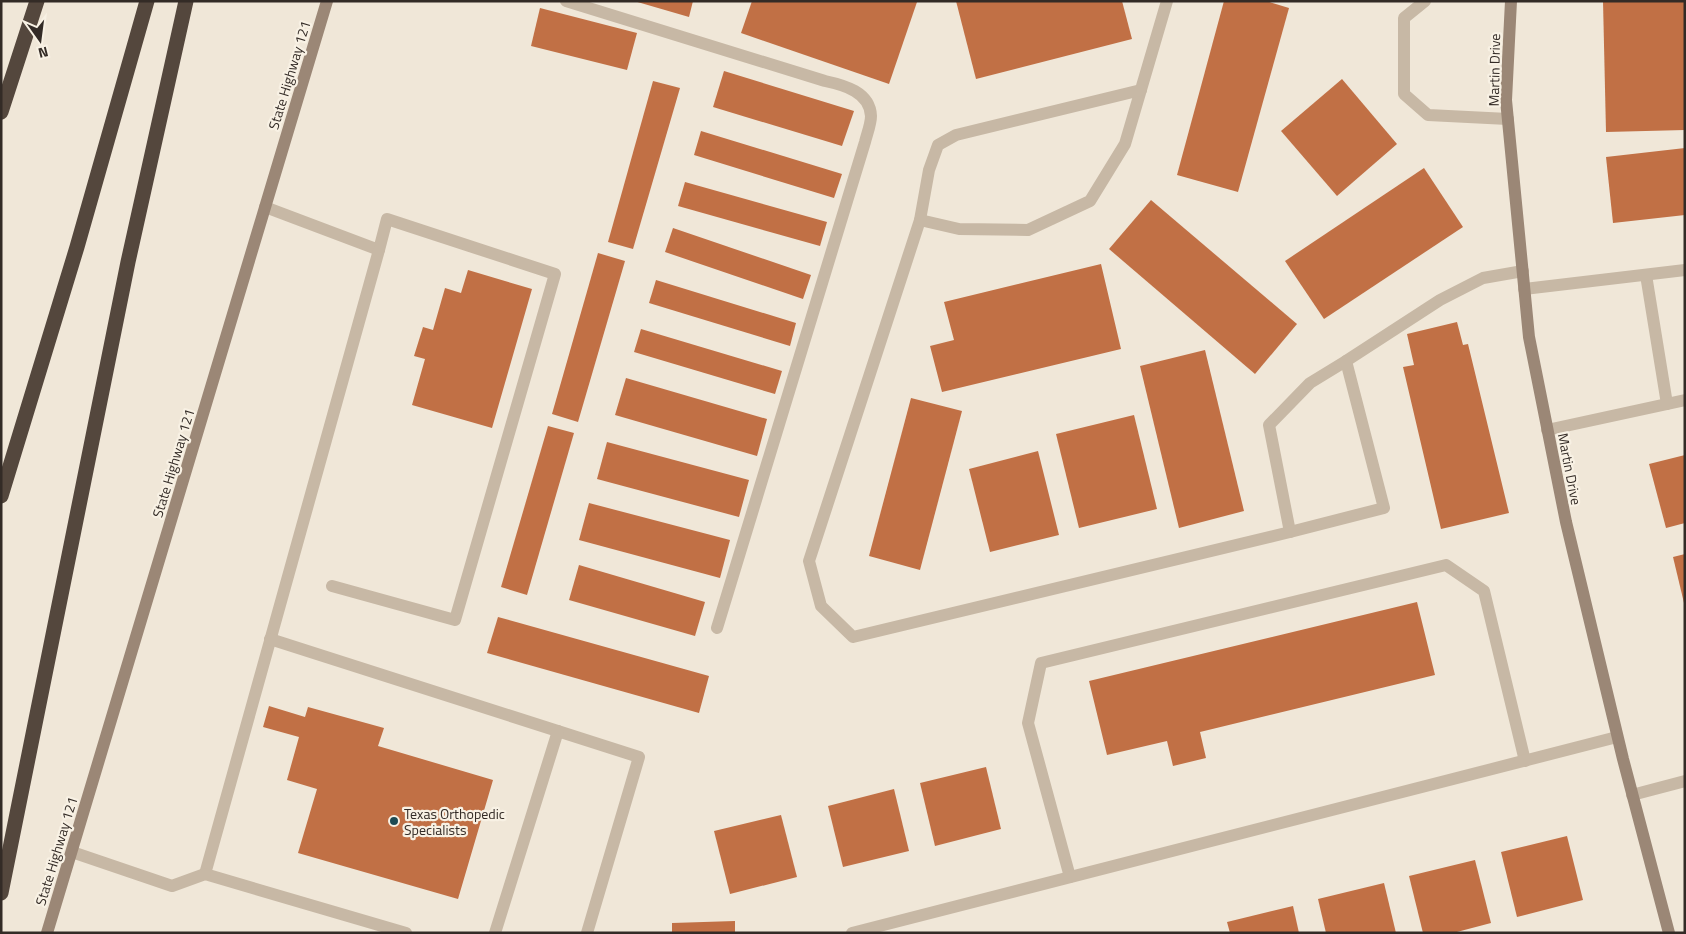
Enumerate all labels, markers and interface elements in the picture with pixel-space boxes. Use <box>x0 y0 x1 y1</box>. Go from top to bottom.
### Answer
north arrow <box>15 15 65 65</box>
street label: State Highway 121 <box>263 18 315 132</box>
street label: Martin Drive <box>1483 33 1505 107</box>
text: N <box>36 42 51 64</box>
street label: State Highway 121 <box>147 406 199 520</box>
street label: Martin Drive <box>1553 431 1587 507</box>
street label: State Highway 121 <box>30 794 82 908</box>
place label: Texas Orthopedic Specialists <box>404 803 505 840</box>
marker: Texas Orthopedic Specialists <box>388 815 400 827</box>

